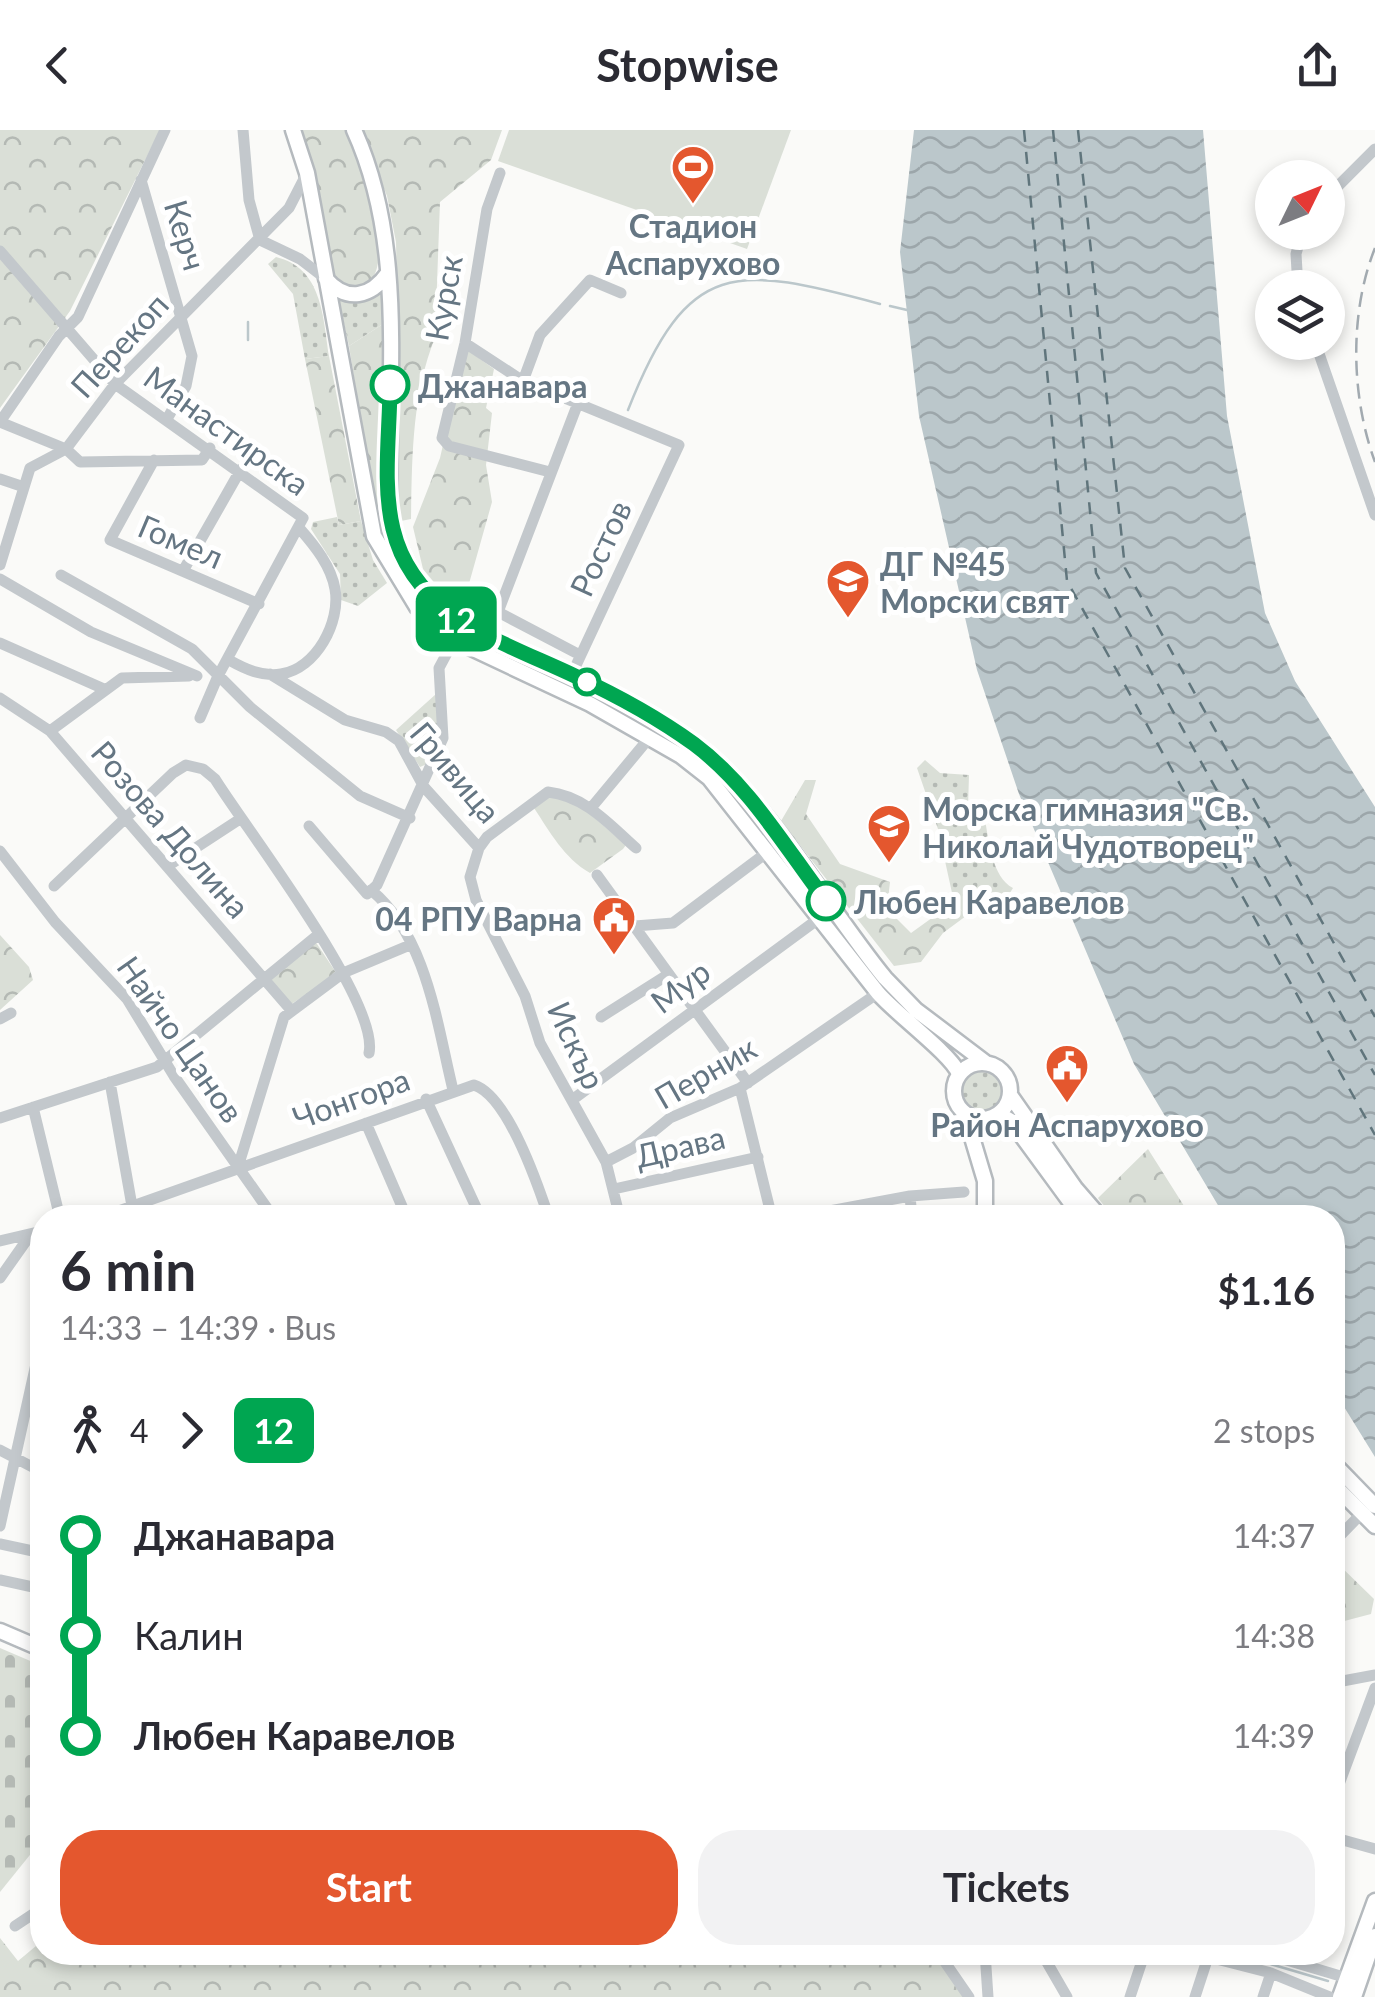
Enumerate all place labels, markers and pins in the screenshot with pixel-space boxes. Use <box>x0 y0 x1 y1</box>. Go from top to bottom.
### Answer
sports icon: Стадион Аспарухово <box>670 144 716 205</box>
place label: Стадион Аспарухово <box>605 206 780 282</box>
marker: Джанавара <box>371 366 409 404</box>
place label: Джанавара <box>418 366 587 405</box>
place label: ДГ №45 Морски свят <box>880 544 1070 620</box>
school or university icon: ДГ №45 Морски свят <box>825 558 871 619</box>
unlabelled marker <box>574 669 600 695</box>
place label: Морска гимназия "Св. Николай Чудотворец" <box>922 789 1254 865</box>
school or university icon: Морска гимназия "Св. Николай Чудотворец" <box>866 803 912 864</box>
marker: Любен Каравелов <box>807 882 845 920</box>
place label: Любен Каравелов <box>853 882 1125 921</box>
public building icon: 04 РПУ Варна <box>591 895 637 956</box>
place label: 04 РПУ Варна <box>375 899 582 938</box>
public building icon: Район Аспарухово <box>1044 1043 1090 1104</box>
place label: Район Аспарухово <box>930 1105 1204 1144</box>

